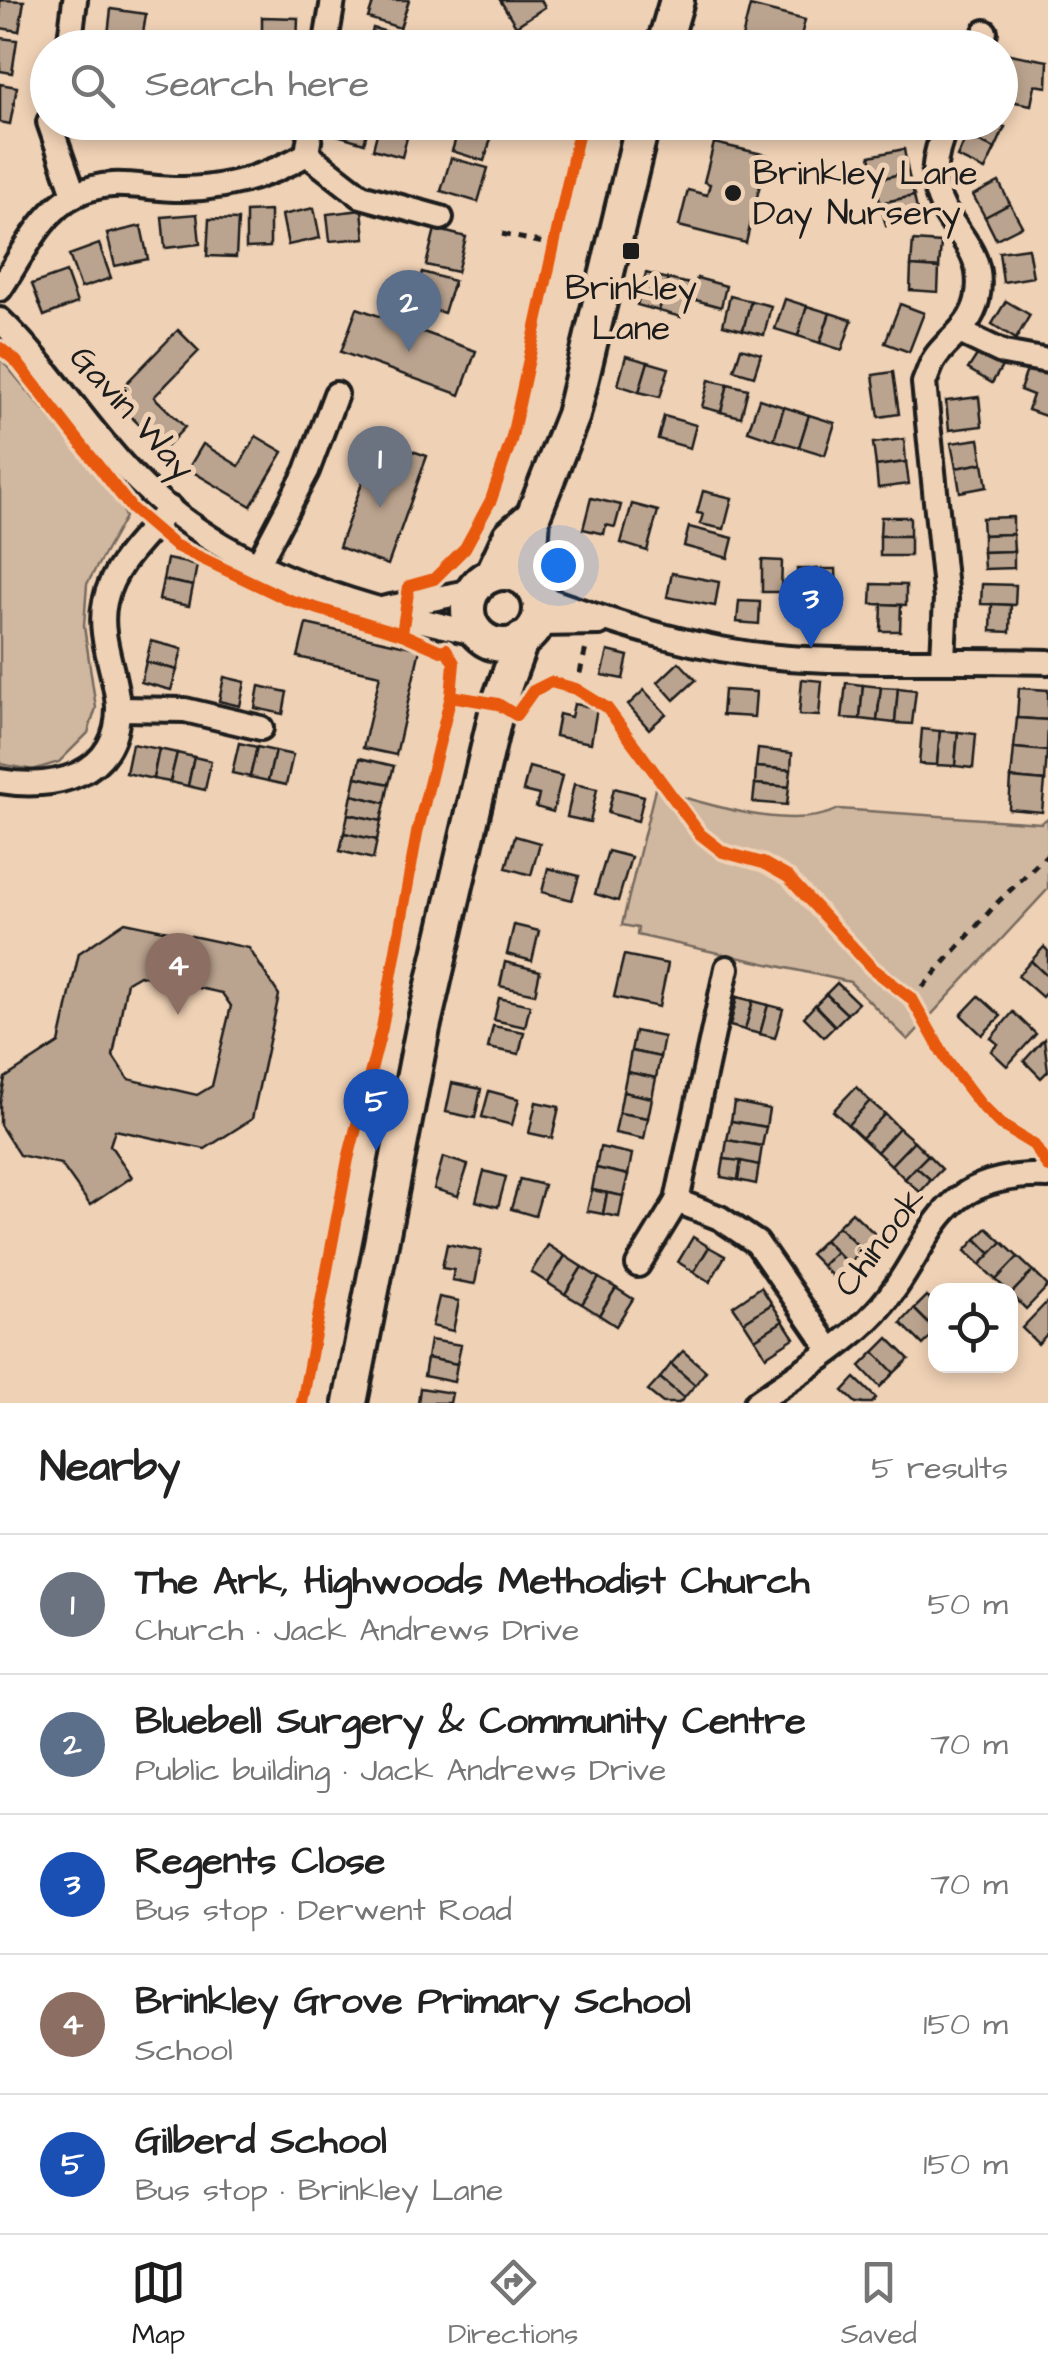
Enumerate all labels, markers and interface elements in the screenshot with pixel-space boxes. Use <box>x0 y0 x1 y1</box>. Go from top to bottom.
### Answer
search box <box>30 30 1018 140</box>
icon: search <box>65 58 120 113</box>
text: Search here <box>145 59 369 111</box>
place label: Brinkley Lane Day Nursery <box>753 149 978 239</box>
marker: Brinkley Lane Day Nursery <box>722 182 744 204</box>
marker: Brinkley Lane <box>620 240 642 262</box>
place label: Brinkley Lane <box>565 264 697 353</box>
pin: 2 <box>376 270 442 352</box>
street label: Gavin Way <box>57 335 206 492</box>
pin: 1 <box>348 426 412 508</box>
your location <box>533 540 584 591</box>
pin: 3 <box>778 566 844 648</box>
pin: 4 <box>146 932 210 1015</box>
pin: 5 <box>344 1068 408 1151</box>
street label: Chinook <box>823 1177 937 1307</box>
map controls <box>928 1283 1018 1373</box>
button: locate <box>928 1283 1018 1373</box>
text: Nearby <box>40 1439 180 1497</box>
text: 5 results <box>871 1446 1008 1491</box>
text: The Ark, Highwoods Methodist Church <box>135 1556 810 1608</box>
text: 1 <box>70 1582 75 1627</box>
text: 50 m <box>927 1582 1008 1627</box>
text: Church · Jack Andrews Drive <box>135 1608 579 1653</box>
text: Bluebell Surgery & Community Centre <box>135 1696 806 1748</box>
text: 2 <box>63 1722 82 1767</box>
text: 70 m <box>930 1722 1008 1767</box>
text: Public building · Jack Andrews Drive <box>135 1748 666 1793</box>
text: Regents Close <box>135 1836 385 1888</box>
text: 3 <box>64 1862 81 1907</box>
text: 70 m <box>930 1862 1008 1907</box>
text: Bus stop · Derwent Road <box>135 1888 512 1933</box>
text: Brinkley Grove Primary School <box>135 1976 691 2028</box>
text: 4 <box>62 2002 83 2047</box>
text: 150 m <box>923 2002 1008 2047</box>
text: School <box>135 2028 233 2073</box>
text: Gilberd School <box>135 2116 387 2168</box>
text: 5 <box>61 2142 84 2187</box>
text: 150 m <box>923 2142 1008 2187</box>
text: Bus stop · Brinkley Lane <box>135 2168 503 2213</box>
tab: Map <box>131 2255 186 2354</box>
tab: Directions <box>448 2255 578 2354</box>
tab: Saved <box>841 2255 917 2354</box>

